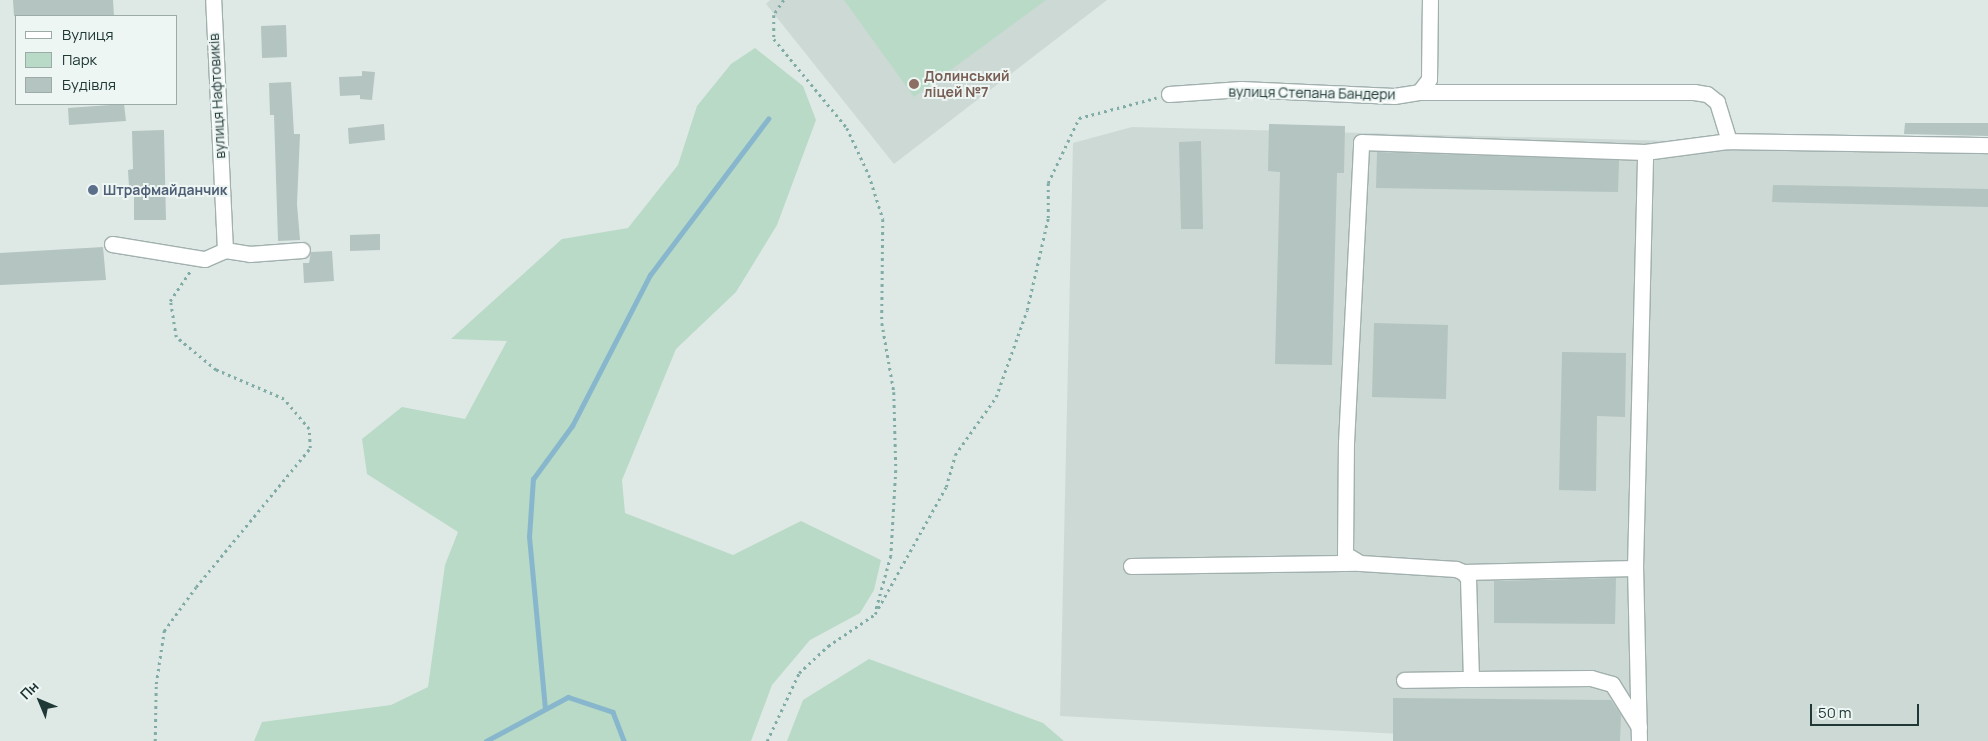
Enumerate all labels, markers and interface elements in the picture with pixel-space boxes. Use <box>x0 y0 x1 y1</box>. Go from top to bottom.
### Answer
legend <box>15 15 178 105</box>
text: Вулиця <box>62 24 114 45</box>
street label: вулиця Нафтовиків <box>205 33 229 159</box>
text: Парк <box>62 49 97 70</box>
place label: Долинський ліцей №7 <box>924 68 1009 100</box>
text: Будівля <box>62 74 116 95</box>
marker: Долинський ліцей №7 <box>908 78 920 90</box>
street label: вулиця Степана Бандери <box>1228 83 1396 103</box>
place label: Штрафмайданчик <box>103 182 227 198</box>
marker: Штрафмайданчик <box>87 184 99 196</box>
north arrow <box>15 676 65 726</box>
text: Пн <box>16 677 42 703</box>
scale bar <box>1813 694 1922 726</box>
text: 50 m <box>1818 702 1852 723</box>

